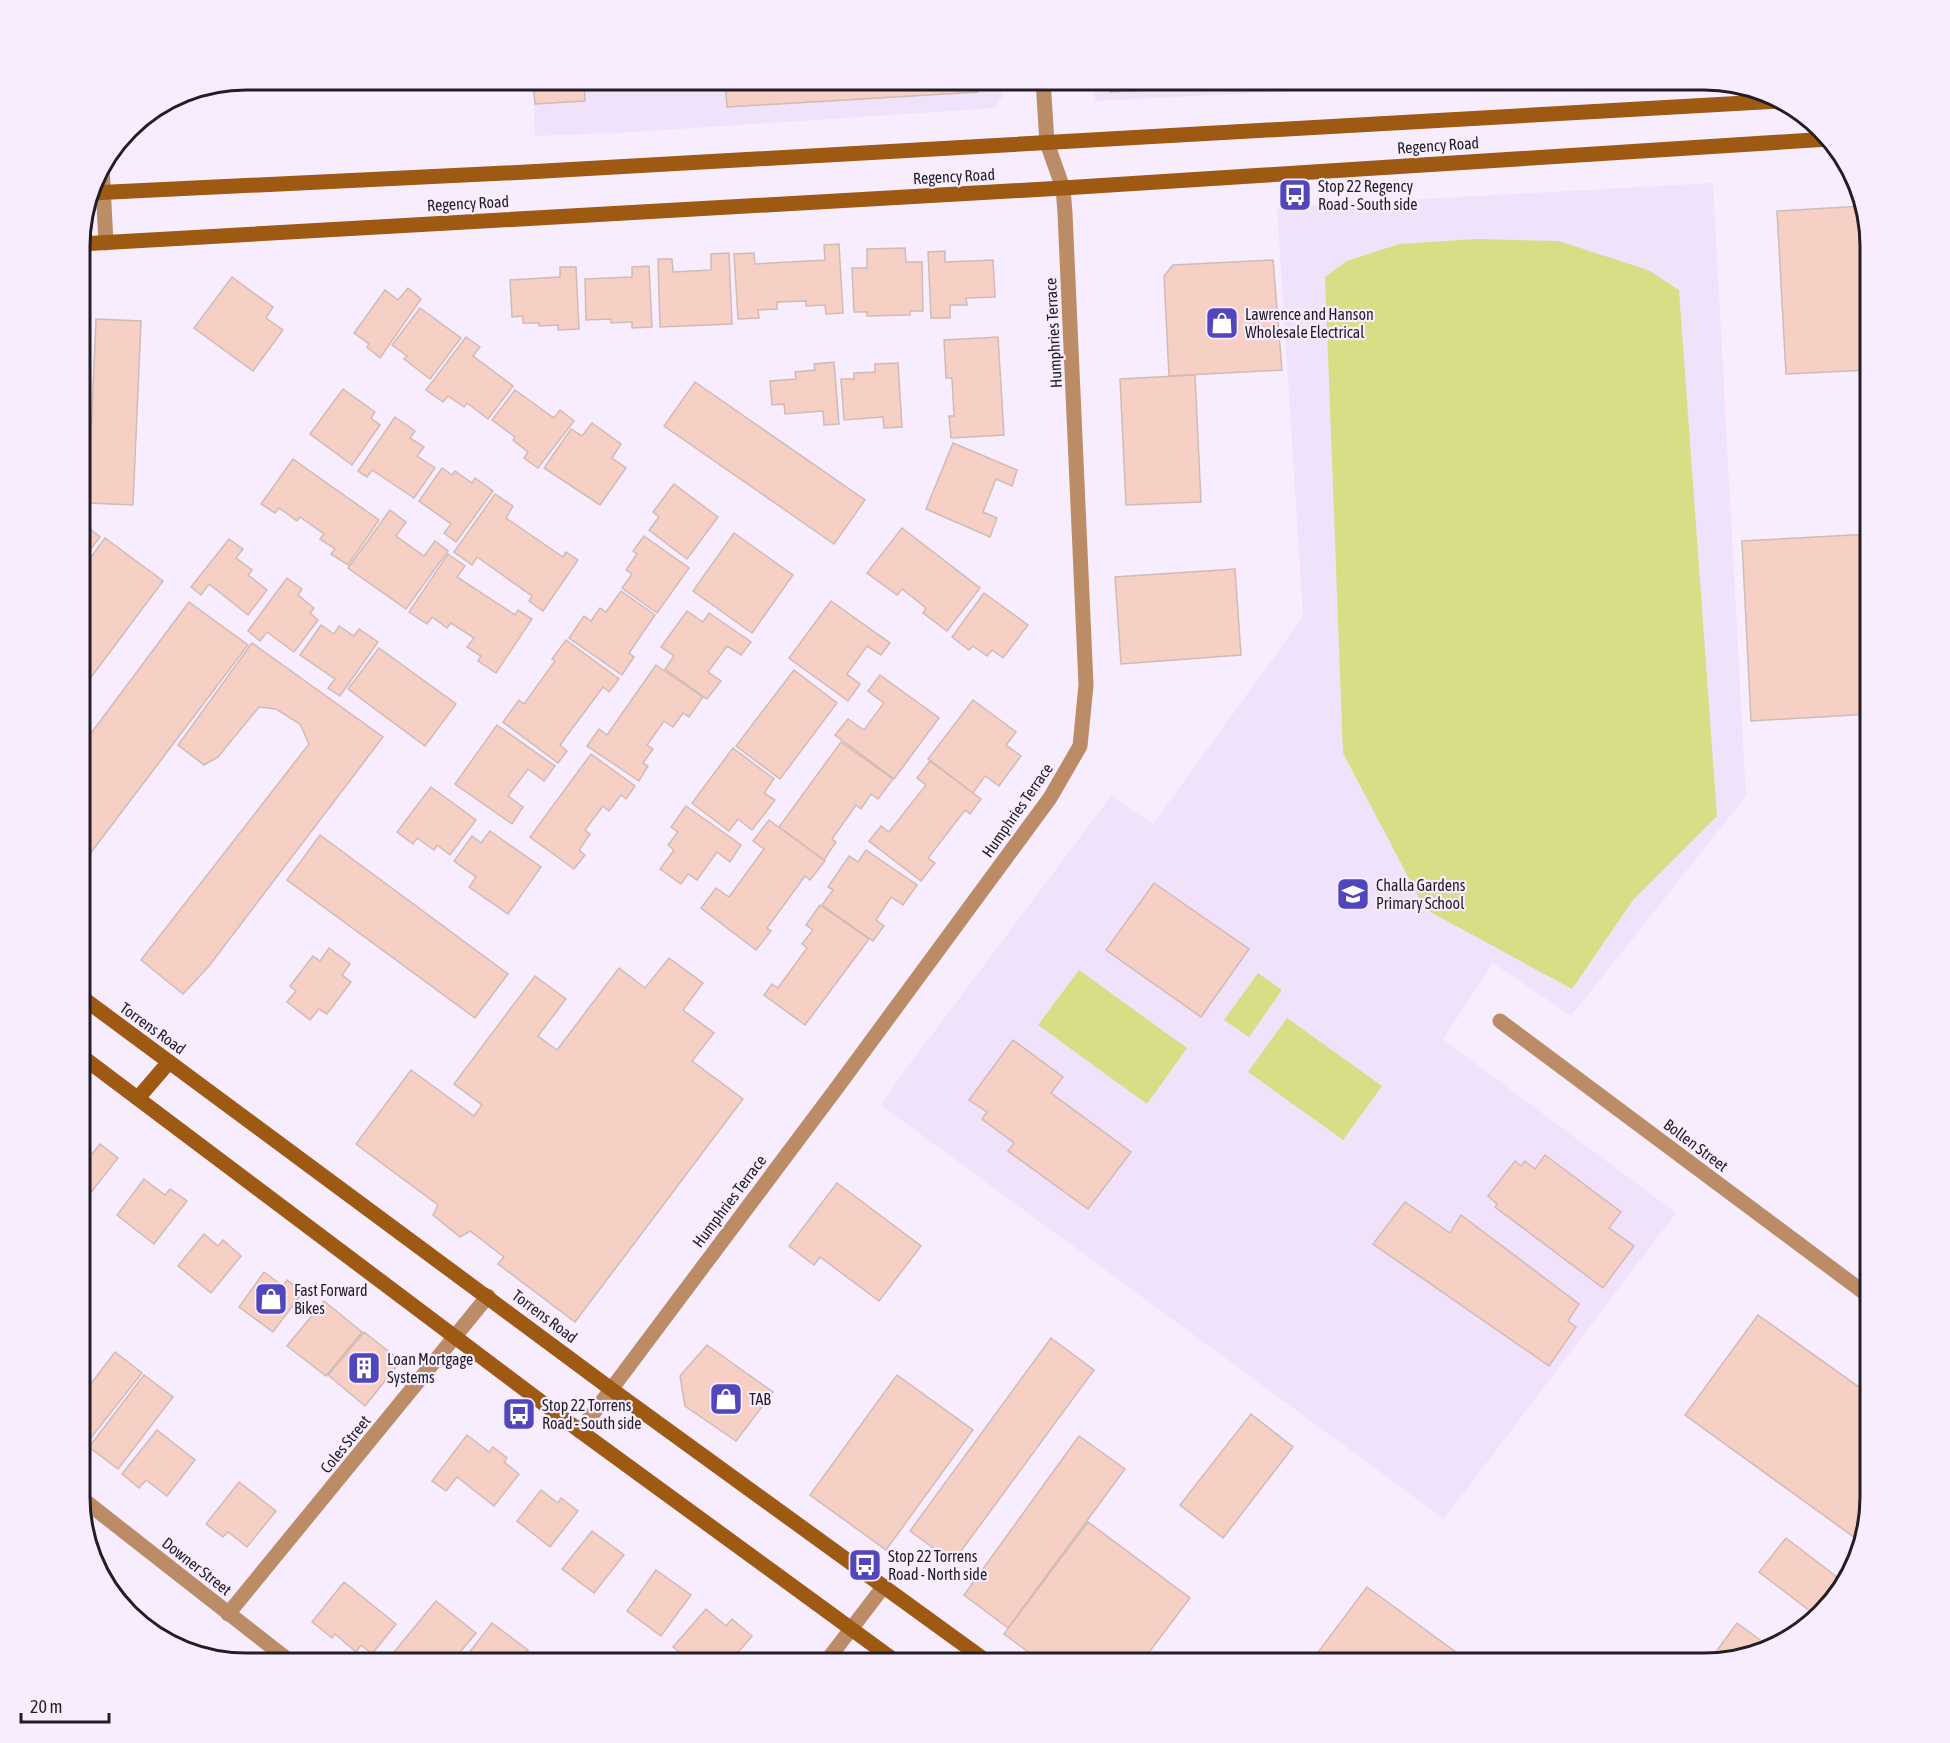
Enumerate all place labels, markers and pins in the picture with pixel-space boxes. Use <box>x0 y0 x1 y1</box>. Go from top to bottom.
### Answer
bus stop icon: Stop 22 Regency Road - South side <box>1277 177 1313 213</box>
place label: Stop 22 Regency Road - South side <box>1318 177 1418 213</box>
shop icon: Lawrence and Hanson Wholesale Electrical <box>1204 305 1240 341</box>
place label: Lawrence and Hanson Wholesale Electrical <box>1245 305 1374 341</box>
school or university icon: Challa Gardens Primary School <box>1335 876 1371 912</box>
place label: Challa Gardens Primary School <box>1376 876 1466 913</box>
shop icon: Fast Forward Bikes <box>253 1281 289 1317</box>
place label: Fast Forward Bikes <box>294 1281 368 1317</box>
building icon: Loan Mortgage Systems <box>346 1350 382 1386</box>
place label: Loan Mortgage Systems <box>387 1350 473 1387</box>
shop icon: TAB <box>708 1381 744 1417</box>
place label: TAB <box>749 1390 771 1408</box>
bus stop icon: Stop 22 Torrens Road - South side <box>501 1396 537 1432</box>
place label: Stop 22 Torrens Road - South side <box>542 1396 642 1432</box>
bus stop icon: Stop 22 Torrens Road - North side <box>847 1547 883 1583</box>
place label: Stop 22 Torrens Road - North side <box>888 1547 987 1583</box>

